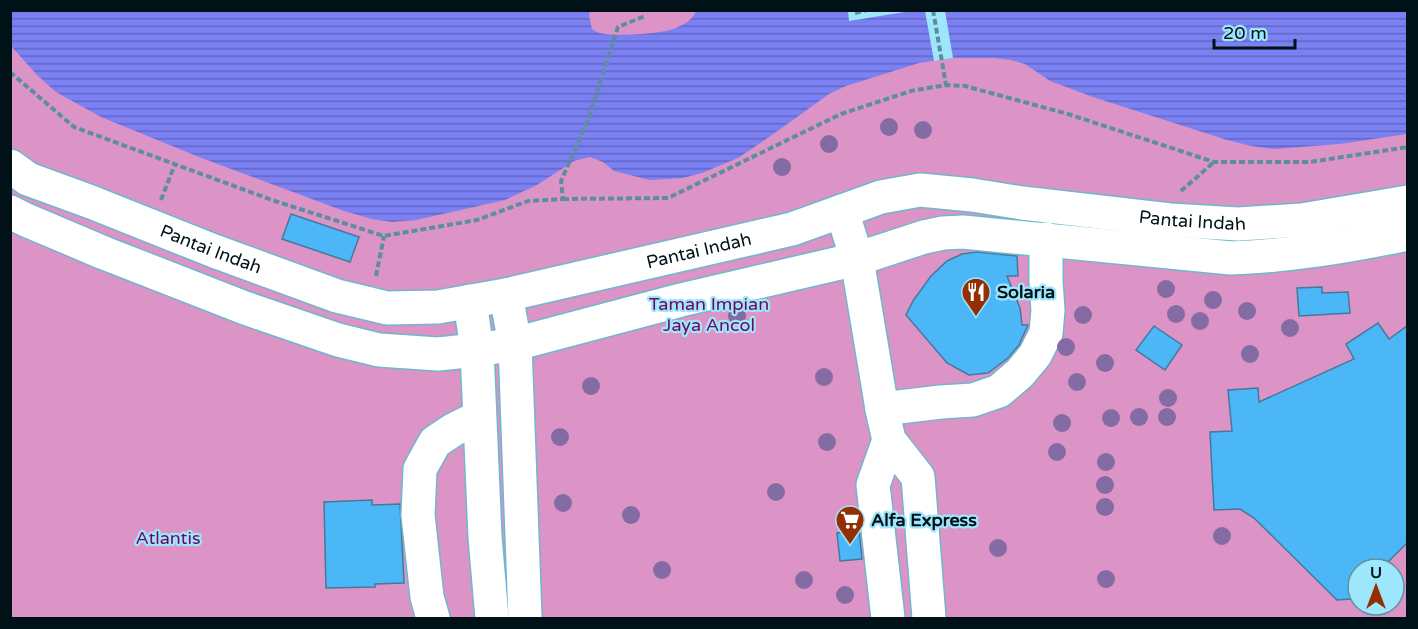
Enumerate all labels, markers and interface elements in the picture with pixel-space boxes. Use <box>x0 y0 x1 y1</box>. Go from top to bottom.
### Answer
scale bar <box>1214 12 1295 50</box>
text: 20 m <box>1223 22 1267 44</box>
street label: Pantai Indah <box>1138 206 1246 235</box>
street label: Pantai Indah <box>157 220 265 278</box>
street label: Pantai Indah <box>644 228 753 273</box>
restaurant icon: Solaria <box>960 276 992 318</box>
place label: Solaria <box>997 281 1055 303</box>
park label: Taman Impian Jaya Ancol <box>649 293 769 336</box>
supermarket icon: Alfa Express <box>834 504 866 546</box>
place label: Alfa Express <box>871 509 977 531</box>
park label: Atlantis <box>135 527 201 549</box>
north arrow <box>1346 557 1406 617</box>
text: U <box>1370 563 1382 583</box>

